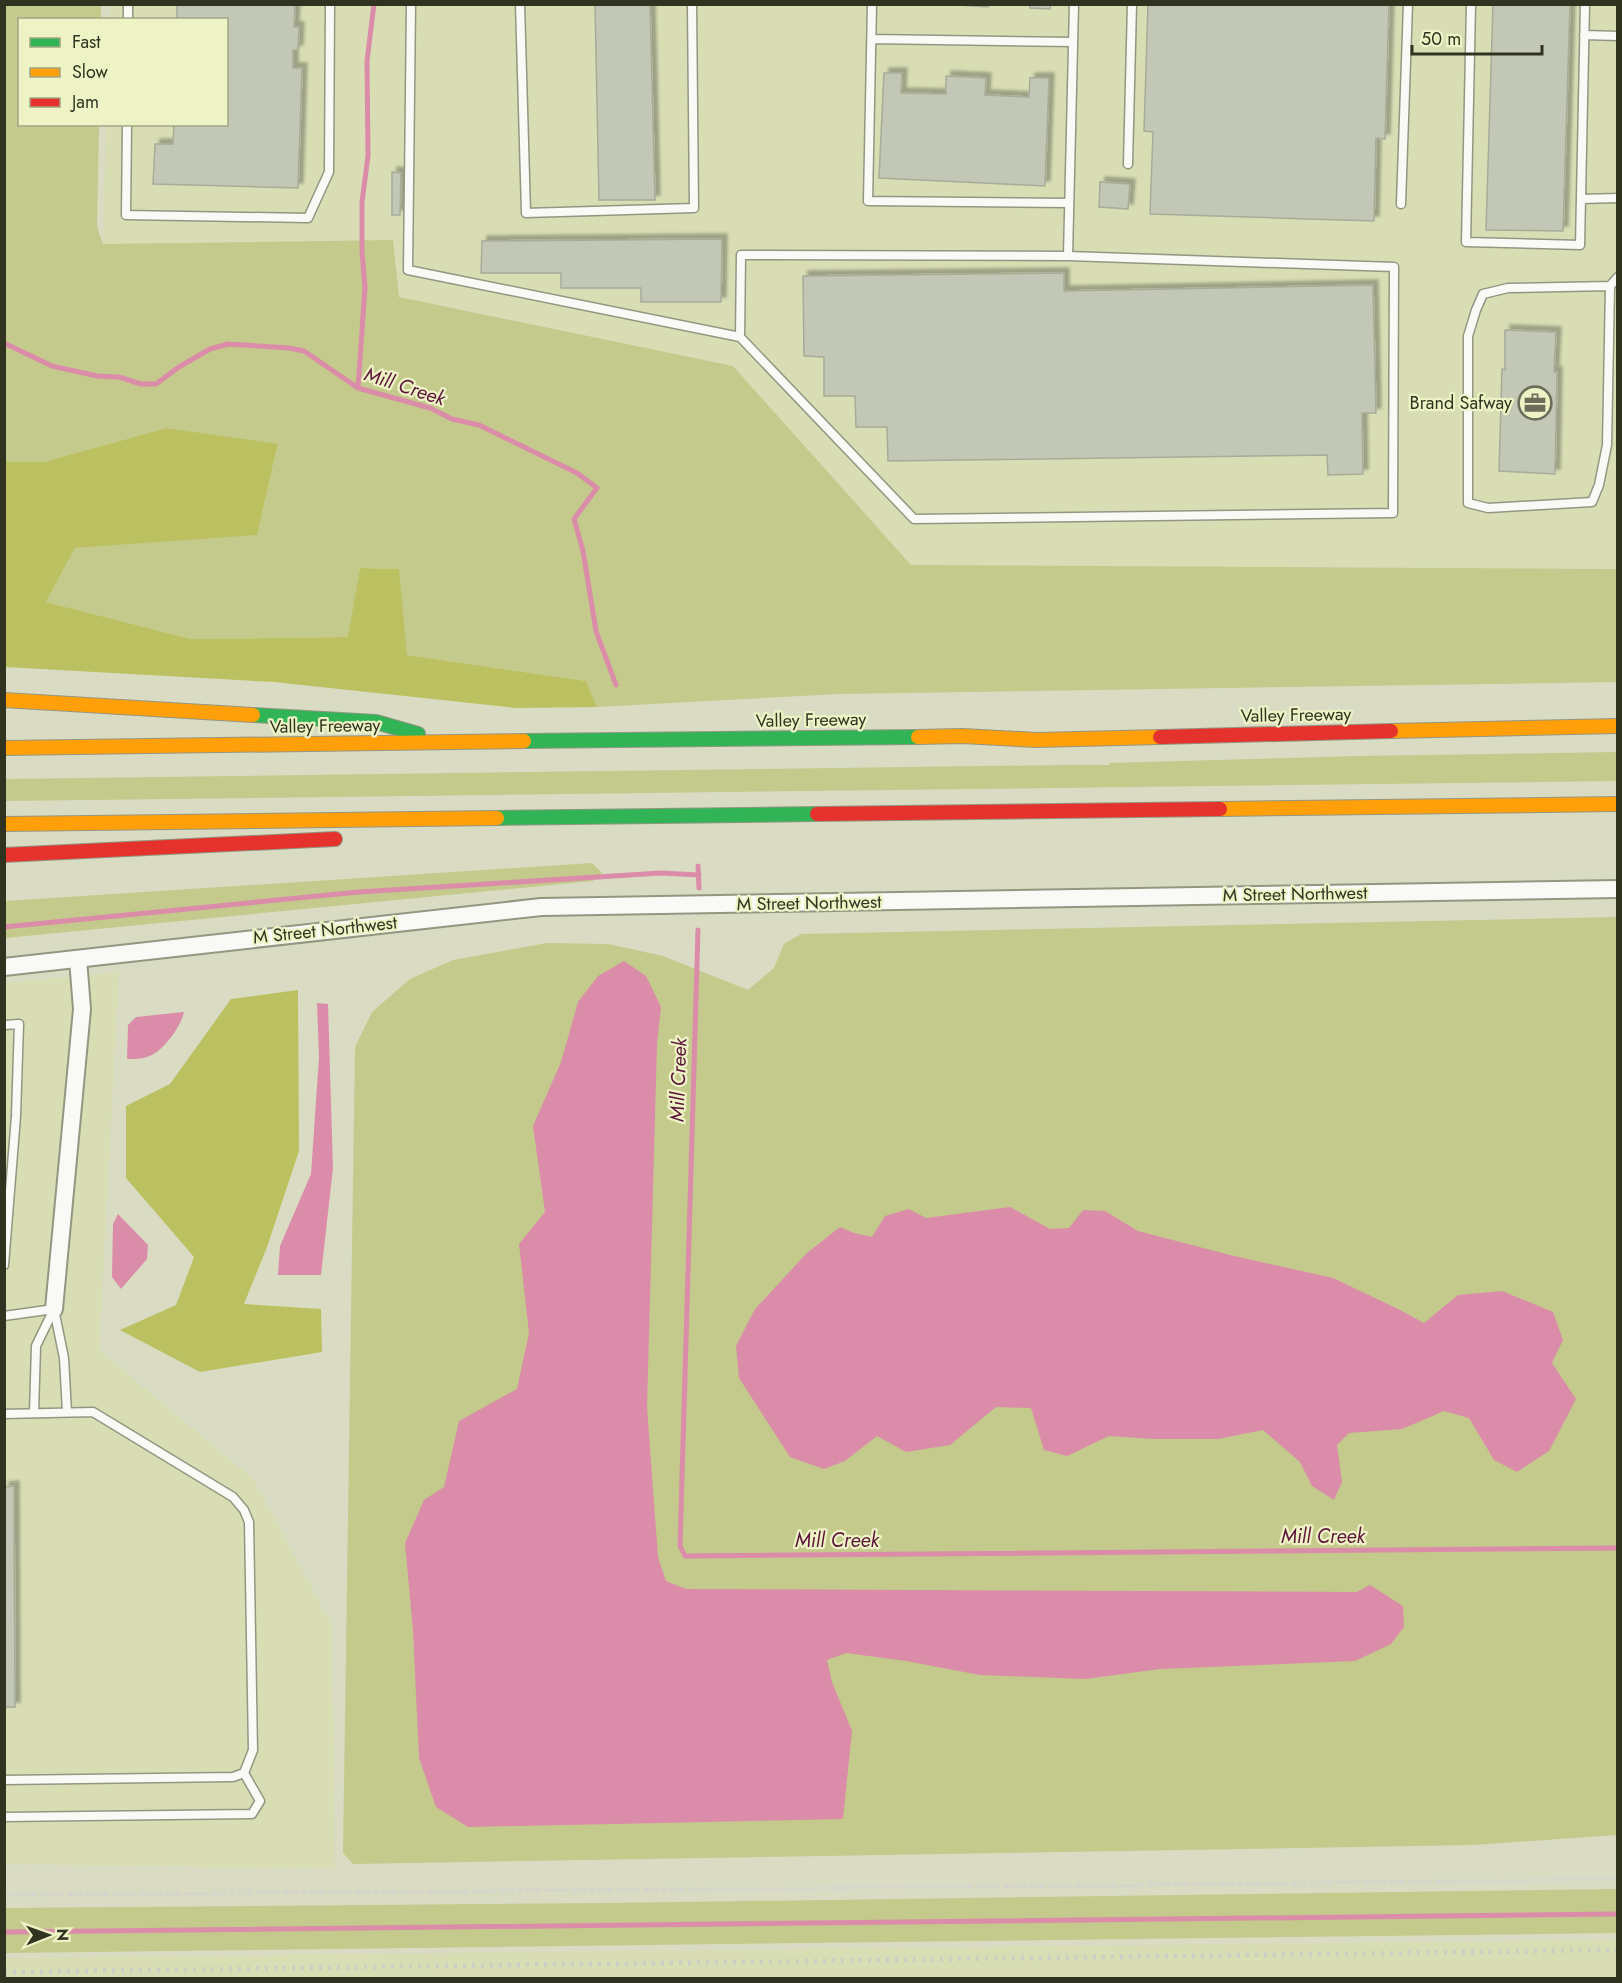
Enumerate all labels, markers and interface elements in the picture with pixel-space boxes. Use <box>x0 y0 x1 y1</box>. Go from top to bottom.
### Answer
legend <box>18 18 228 126</box>
scale bar <box>1412 18 1542 56</box>
text: 50 m <box>1421 26 1461 52</box>
text: Fast <box>72 29 101 55</box>
text: Slow <box>72 59 109 85</box>
text: Jam <box>70 89 99 115</box>
water label: Mill Creek <box>360 360 451 414</box>
office icon: Brand Safway <box>1517 385 1553 421</box>
place label: Brand Safway <box>1410 390 1512 416</box>
street label: Valley Freeway <box>1240 701 1352 729</box>
street label: Valley Freeway <box>755 706 867 734</box>
street label: Valley Freeway <box>269 712 381 740</box>
street label: M Street Northwest <box>1222 880 1368 908</box>
street label: M Street Northwest <box>736 889 882 917</box>
street label: M Street Northwest <box>252 909 399 950</box>
water label: Mill Creek <box>663 1036 695 1122</box>
water label: Mill Creek <box>1281 1522 1366 1551</box>
water label: Mill Creek <box>795 1526 880 1555</box>
north arrow <box>18 1905 78 1965</box>
text: N <box>51 1928 74 1941</box>

